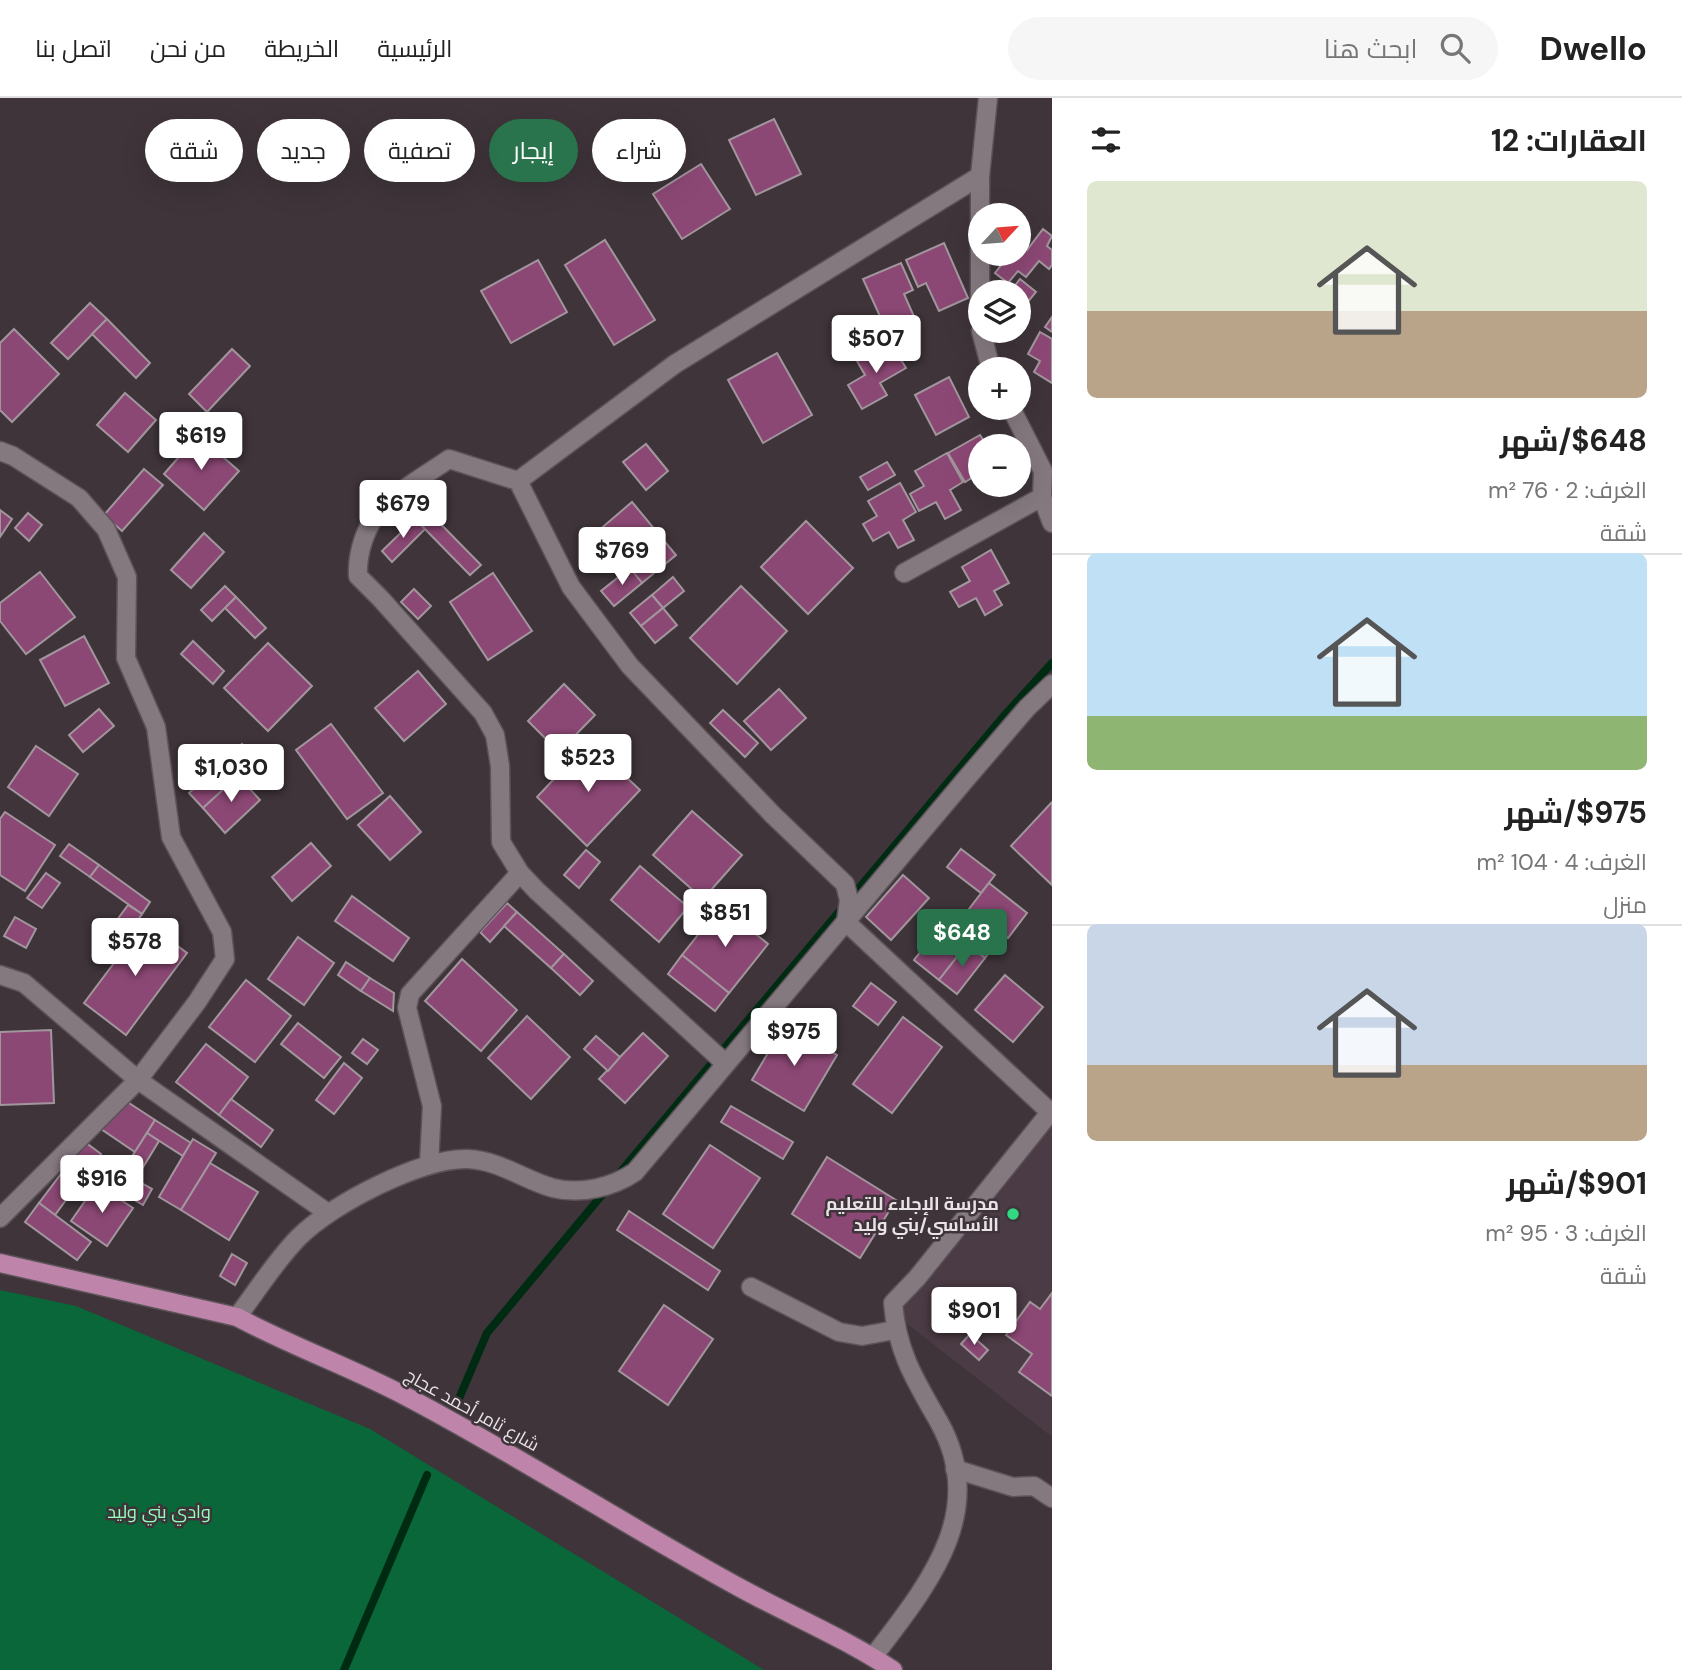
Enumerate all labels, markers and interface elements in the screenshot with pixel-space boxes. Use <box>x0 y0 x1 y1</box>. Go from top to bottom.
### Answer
search box <box>1008 17 1498 80</box>
text: Dwello <box>1540 27 1647 70</box>
icon: search <box>1436 29 1474 67</box>
text: ابحث هنا <box>1324 32 1418 66</box>
text: اتصل بنا <box>35 33 112 64</box>
text: من نحن <box>150 33 226 64</box>
text: الخريطة <box>264 33 339 64</box>
text: الرئيسية <box>377 33 452 64</box>
chip: شقة <box>145 119 243 182</box>
chip: جديد <box>257 119 350 182</box>
chip: تصفية <box>364 119 475 182</box>
chip: إيجار <box>489 119 578 182</box>
chip: شراء <box>592 119 686 182</box>
icon: filters <box>1087 121 1125 159</box>
text: العقارات: 12 <box>1491 121 1647 160</box>
north arrow <box>968 203 1031 266</box>
map controls <box>968 203 1031 497</box>
icon: home <box>1304 227 1430 353</box>
button: layers <box>968 280 1031 343</box>
pin: $507 <box>835 316 917 375</box>
text: $507 <box>848 323 904 353</box>
button: + <box>968 357 1031 420</box>
pin: $619 <box>160 412 242 472</box>
text: $619 <box>175 420 227 450</box>
text: $648/شهر <box>1500 421 1647 460</box>
button: − <box>968 434 1031 497</box>
text: الغرف: 2 · 76 m² <box>1488 475 1647 505</box>
pin: $679 <box>362 480 444 540</box>
text: $679 <box>376 488 430 518</box>
text: شقة <box>1600 518 1647 548</box>
pin: $769 <box>581 528 663 587</box>
text: $769 <box>595 535 649 565</box>
icon: home <box>1304 599 1430 725</box>
pin: $523 <box>547 734 629 794</box>
text: $523 <box>560 742 616 772</box>
pin: $1,030 <box>174 744 288 804</box>
text: $1,030 <box>194 752 268 782</box>
text: $975/شهر <box>1505 793 1647 832</box>
text: الغرف: 4 · 104 m² <box>1477 847 1647 877</box>
pin: $851 <box>684 890 766 949</box>
text: منزل <box>1603 890 1647 920</box>
text: $851 <box>699 897 751 927</box>
pin: $648 <box>921 910 1003 969</box>
text: $648 <box>933 917 991 947</box>
pin: $578 <box>94 918 176 978</box>
text: $578 <box>108 926 162 956</box>
icon: home <box>1304 970 1430 1096</box>
pin: $975 <box>753 1009 835 1068</box>
text: $975 <box>767 1016 821 1046</box>
pin: $916 <box>61 1156 143 1215</box>
text: $916 <box>76 1163 128 1193</box>
text: $901/شهر <box>1506 1164 1647 1203</box>
place label: مدرسة الإجلاء للتعليم الأساسي/بني وليد <box>825 1192 999 1240</box>
marker: مدرسة الإجلاء للتعليم الأساسي/بني وليد <box>1005 1206 1021 1222</box>
text: الغرف: 3 · 95 m² <box>1485 1218 1647 1248</box>
text: شقة <box>1600 1261 1647 1291</box>
pin: $901 <box>933 1288 1015 1347</box>
text: $901 <box>947 1295 1001 1325</box>
street label: شارع ثامر أحمد عجاج <box>401 1363 543 1457</box>
park label: وادي بني وليد <box>107 1500 211 1526</box>

